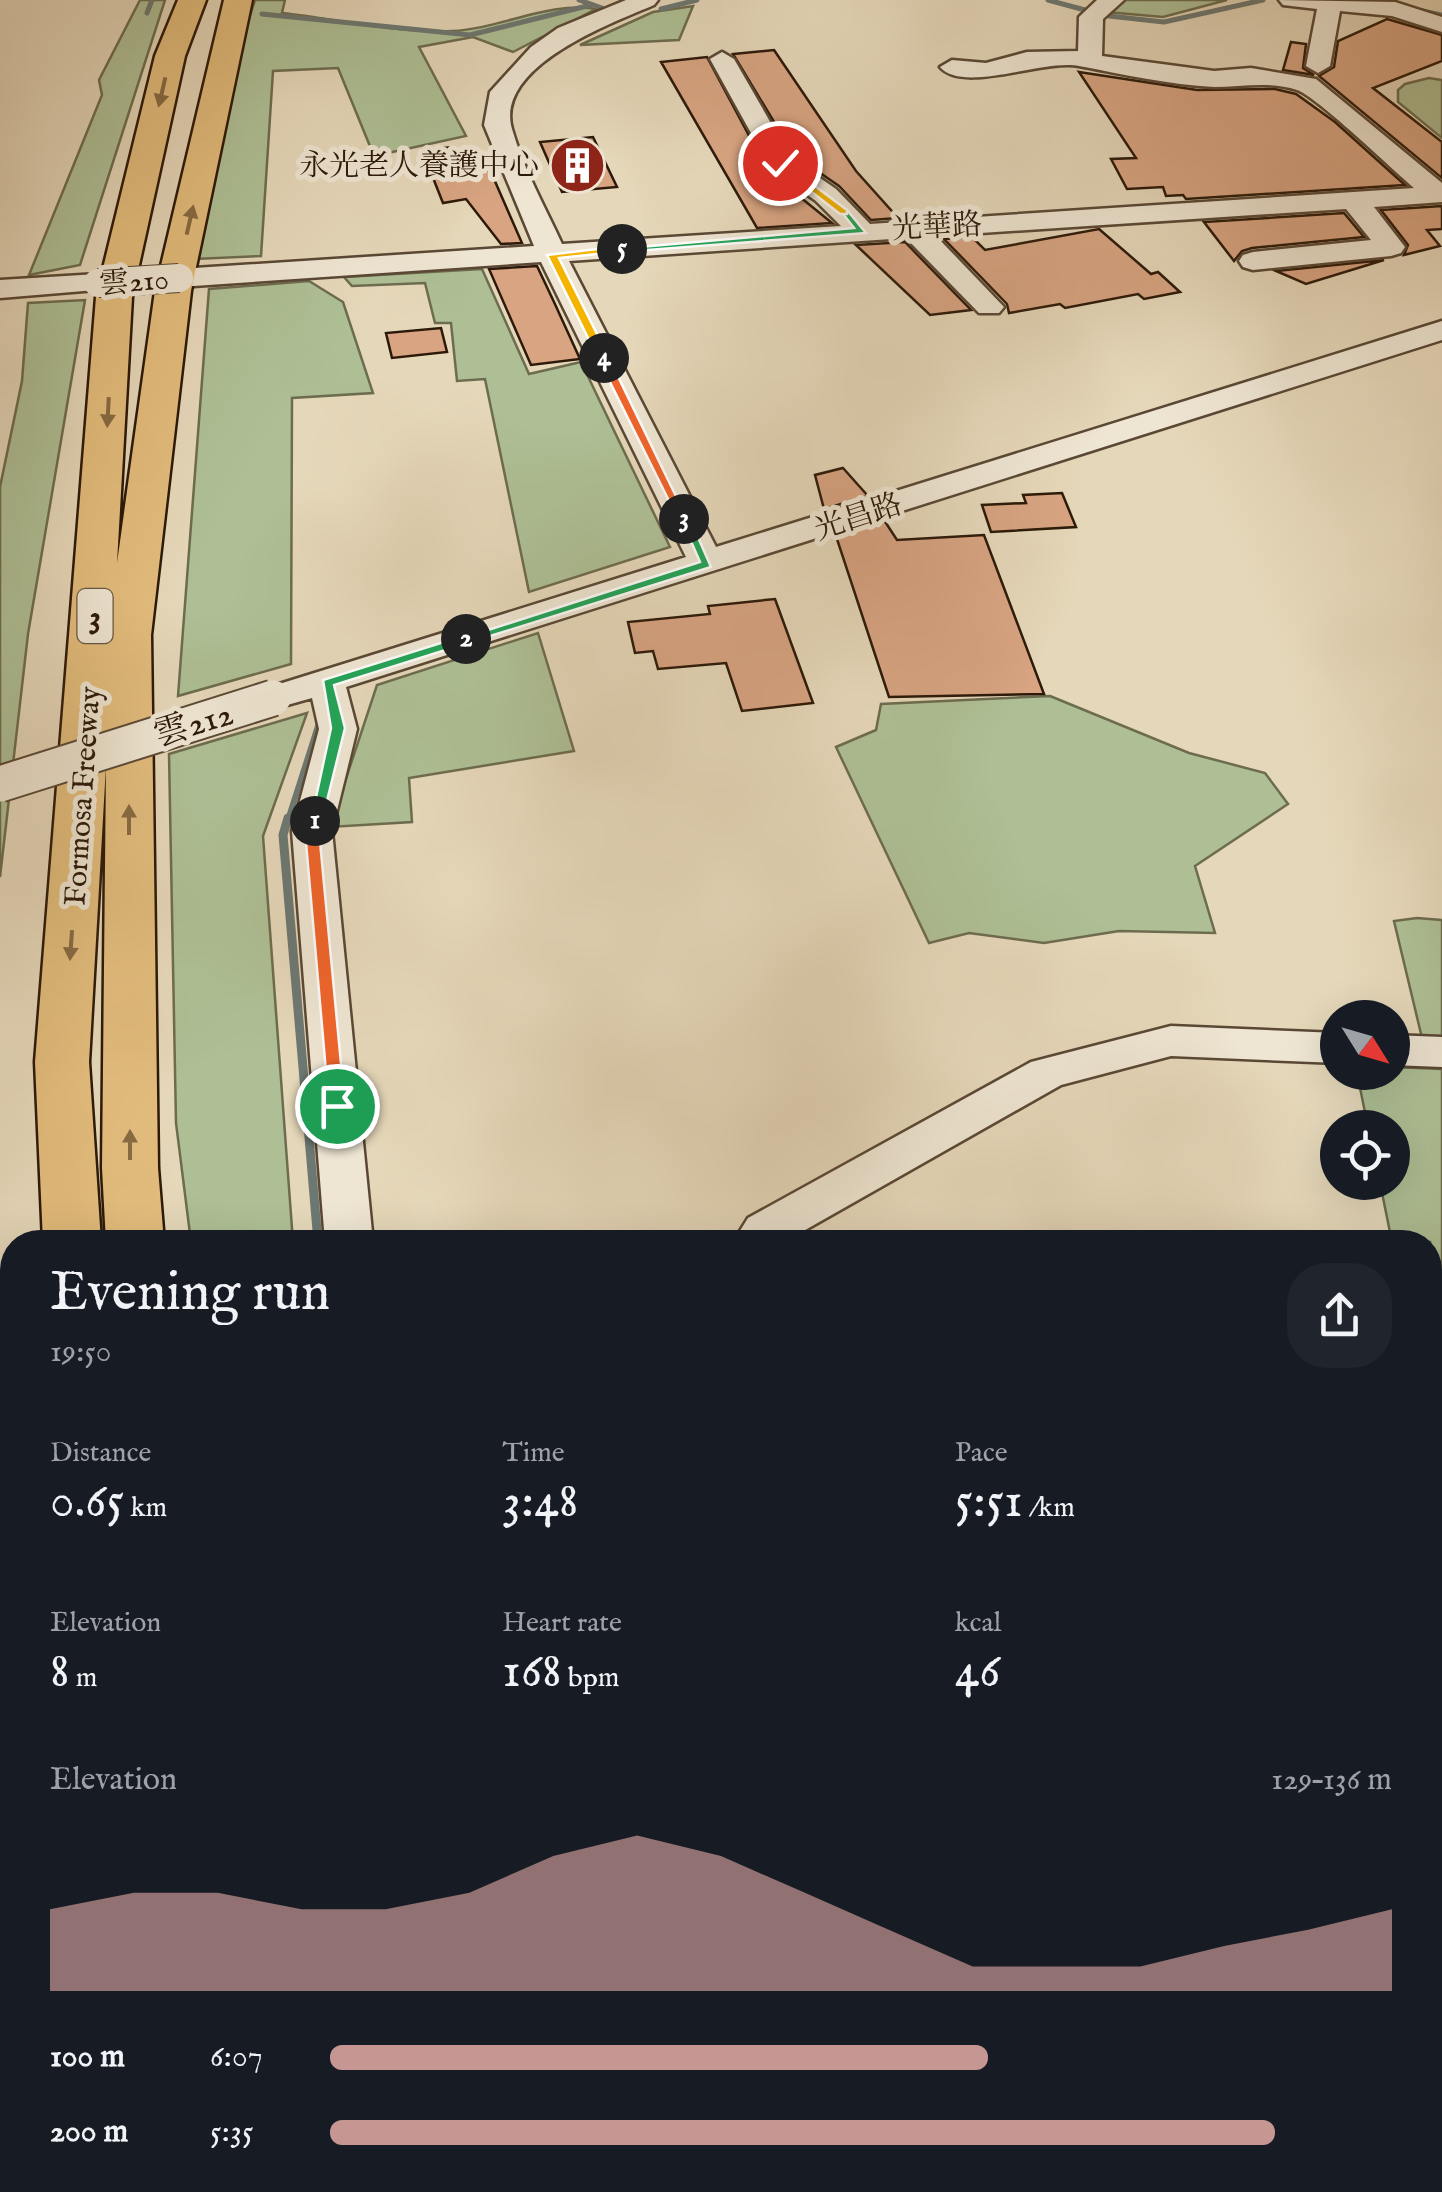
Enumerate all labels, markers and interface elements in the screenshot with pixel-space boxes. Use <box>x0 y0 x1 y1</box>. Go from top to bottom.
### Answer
one-way arrow <box>154 77 169 108</box>
pin <box>738 121 823 206</box>
building icon: 永光老人養護中心 <box>548 135 608 195</box>
icon: check <box>753 136 808 191</box>
place label: 永光老人養護中心 <box>299 148 539 186</box>
one-way arrow <box>183 204 198 235</box>
street label: 光華路 <box>891 207 983 249</box>
pin: 5 <box>597 224 647 274</box>
text: 5 <box>617 231 627 266</box>
street label: 雲210 <box>98 262 170 304</box>
pin: 4 <box>579 333 629 383</box>
text: 4 <box>597 340 611 375</box>
one-way arrow <box>100 396 116 428</box>
street label: 光昌路 <box>810 486 907 550</box>
pin: 3 <box>659 494 709 544</box>
text: 3 <box>679 501 689 536</box>
road number: 3 <box>78 589 112 643</box>
pin: 2 <box>441 614 491 664</box>
text: 2 <box>459 621 473 656</box>
street label: Formosa Freeway <box>57 685 111 907</box>
street label: 雲212 <box>148 692 239 759</box>
pin: 1 <box>290 796 340 846</box>
text: 1 <box>310 803 320 838</box>
one-way arrow <box>121 804 137 836</box>
one-way arrow <box>63 930 79 962</box>
north arrow <box>1320 1000 1410 1090</box>
map controls <box>1320 1000 1410 1200</box>
pin <box>295 1064 380 1149</box>
icon: arrive <box>310 1079 365 1134</box>
button: locate <box>1320 1110 1410 1200</box>
one-way arrow <box>122 1129 138 1161</box>
text: Evening run <box>50 1259 330 1329</box>
button: share <box>1287 1263 1392 1368</box>
text: 19:50 <box>50 1332 112 1373</box>
text: Distance <box>50 1436 151 1471</box>
text: Time <box>502 1436 565 1471</box>
text: Pace <box>955 1436 1008 1471</box>
text: 0.65 <box>50 1471 125 1534</box>
text: 3:48 <box>502 1471 578 1534</box>
text: 5:51 <box>955 1471 1023 1534</box>
text: km <box>125 1491 167 1526</box>
text: /km <box>1023 1491 1075 1526</box>
text: Elevation <box>50 1606 161 1641</box>
text: Heart rate <box>502 1606 622 1641</box>
text: kcal <box>955 1606 1001 1641</box>
text: 8 <box>50 1641 70 1704</box>
text: 168 <box>502 1641 562 1704</box>
text: 46 <box>955 1641 1000 1704</box>
text: m <box>70 1661 97 1696</box>
text: bpm <box>562 1661 619 1696</box>
text: Elevation <box>50 1760 177 1801</box>
text: 129–136 m <box>1271 1760 1392 1801</box>
text: 100 m <box>50 2037 125 2078</box>
text: 6:07 <box>210 2037 263 2078</box>
text: 200 m <box>50 2112 128 2153</box>
text: 5:35 <box>210 2112 254 2153</box>

